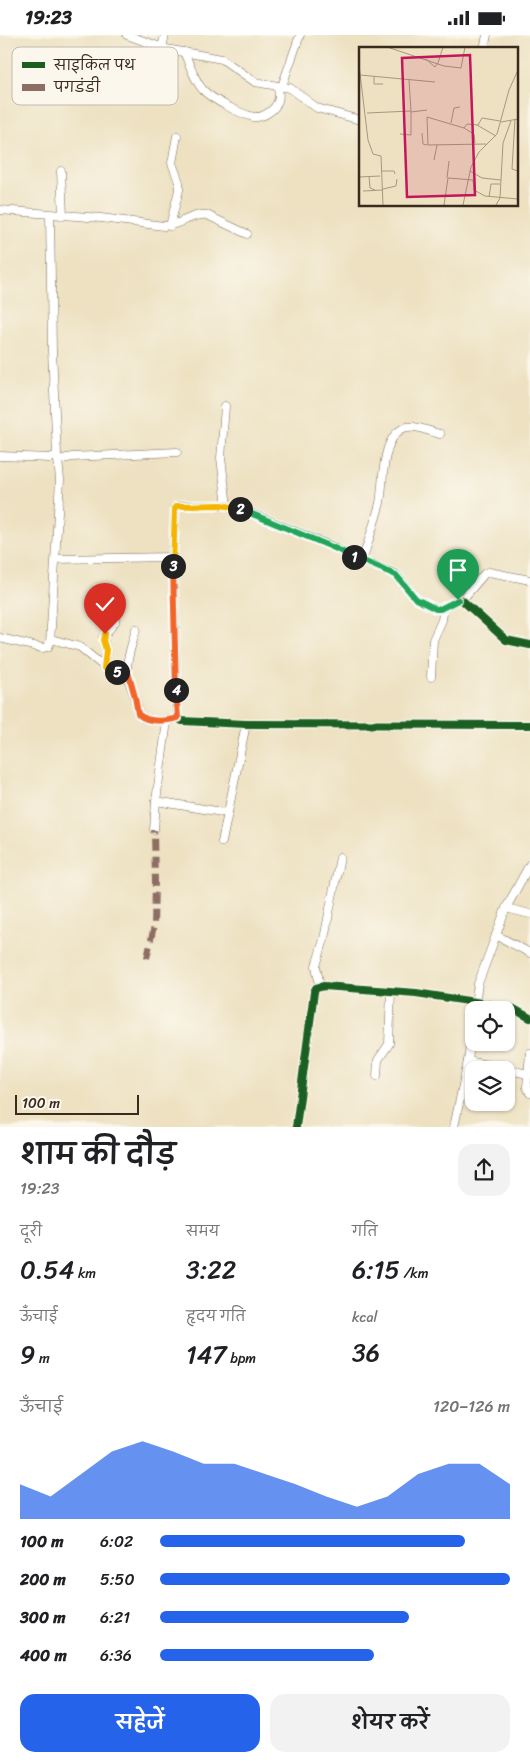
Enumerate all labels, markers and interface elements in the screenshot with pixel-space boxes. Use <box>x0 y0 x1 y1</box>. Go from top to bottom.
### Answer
text: 19:23 <box>25 1 72 34</box>
legend <box>12 47 178 105</box>
inset map <box>359 47 518 206</box>
text: साइकिल पथ <box>53 53 136 78</box>
text: पगडंडी <box>53 75 101 100</box>
pin: 2 <box>228 497 252 521</box>
text: 2 <box>236 497 245 522</box>
pin: 1 <box>342 545 366 569</box>
text: 1 <box>351 545 358 570</box>
pin <box>437 549 479 600</box>
pin: 3 <box>160 553 186 579</box>
text: 3 <box>170 554 177 579</box>
icon: arrive <box>444 556 472 584</box>
pin <box>84 583 126 634</box>
icon: check <box>91 590 119 618</box>
pin: 5 <box>104 659 130 685</box>
text: 5 <box>113 660 122 685</box>
pin: 4 <box>164 677 188 703</box>
text: 4 <box>172 678 181 703</box>
map controls <box>465 1001 515 1111</box>
button: locate <box>465 1001 515 1051</box>
button: layers <box>465 1061 515 1111</box>
text: 100 m <box>22 1091 60 1116</box>
scale bar <box>15 1092 139 1115</box>
text: शाम की दौड़ <box>20 1130 176 1179</box>
button: share <box>458 1144 510 1196</box>
text: 19:23 <box>20 1174 60 1203</box>
text: दूरी <box>20 1219 42 1244</box>
text: समय <box>186 1219 219 1244</box>
text: गति <box>352 1219 377 1244</box>
text: 0.54 <box>20 1247 74 1292</box>
text: 3:22 <box>186 1247 236 1292</box>
text: 6:15 <box>352 1247 400 1292</box>
text: km <box>74 1261 96 1286</box>
text: /km <box>400 1261 429 1286</box>
text: ऊँचाई <box>20 1304 58 1329</box>
text: हृदय गति <box>186 1304 246 1329</box>
text: kcal <box>352 1305 377 1330</box>
text: 36 <box>352 1330 380 1375</box>
text: 9 <box>20 1332 35 1377</box>
text: 147 <box>186 1332 227 1377</box>
text: m <box>35 1346 50 1371</box>
text: bpm <box>227 1346 256 1371</box>
text: ऊँचाई <box>20 1392 63 1421</box>
text: 120–126 m <box>433 1392 510 1421</box>
text: 100 m <box>20 1527 64 1556</box>
text: 6:02 <box>100 1527 133 1556</box>
text: 200 m <box>20 1565 66 1594</box>
text: 5:50 <box>100 1565 135 1594</box>
text: 300 m <box>20 1603 65 1632</box>
text: 6:21 <box>100 1603 130 1632</box>
text: 400 m <box>20 1641 67 1670</box>
text: 6:36 <box>100 1641 132 1670</box>
button: सहेजें <box>20 1694 260 1752</box>
button: शेयर करें <box>270 1694 510 1752</box>

